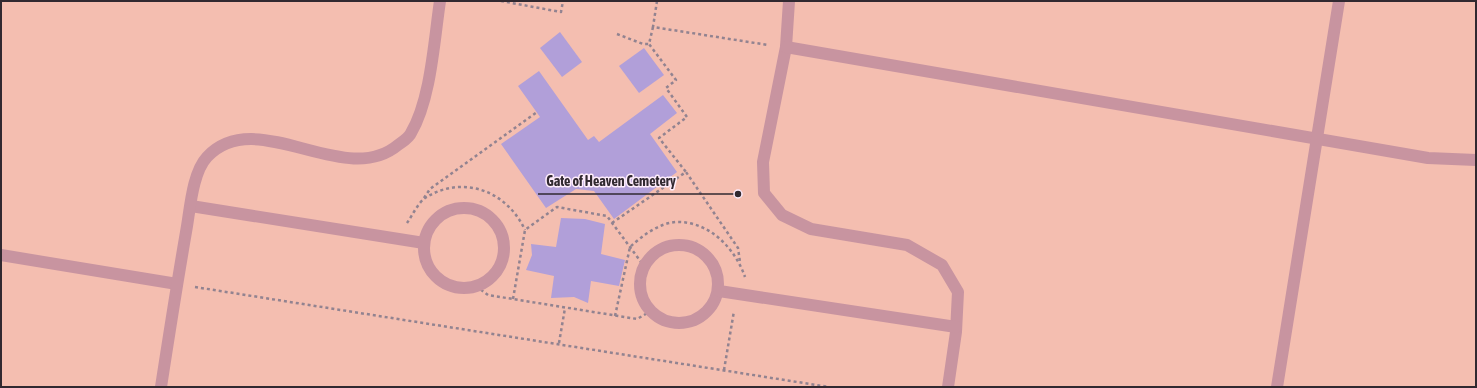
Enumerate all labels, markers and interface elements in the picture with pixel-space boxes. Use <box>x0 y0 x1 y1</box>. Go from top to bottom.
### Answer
callout: Gate of Heaven Cemetery <box>538 168 684 194</box>
text: Gate of Heaven Cemetery <box>546 173 676 189</box>

